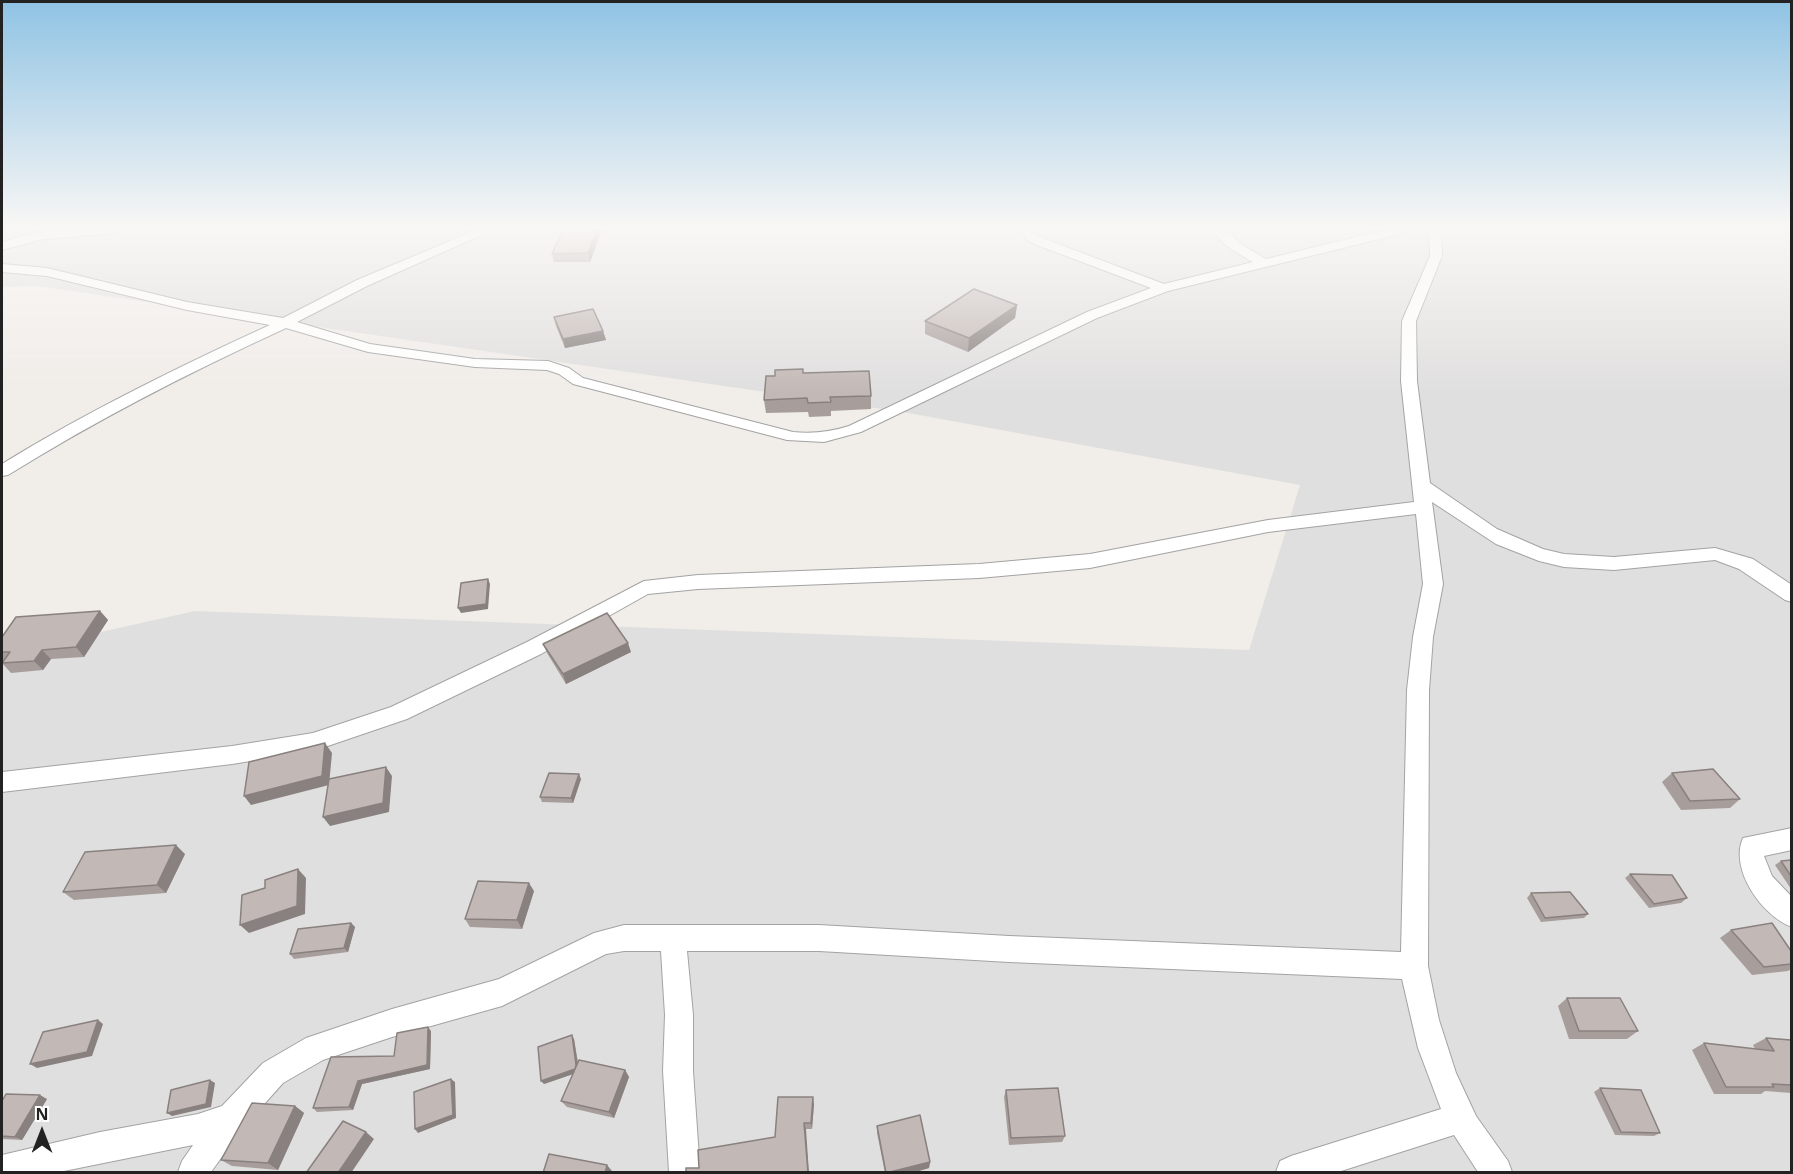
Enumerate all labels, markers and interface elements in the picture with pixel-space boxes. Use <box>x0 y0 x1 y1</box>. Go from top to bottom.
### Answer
north arrow <box>12 1102 72 1162</box>
text: N <box>35 1103 49 1125</box>

